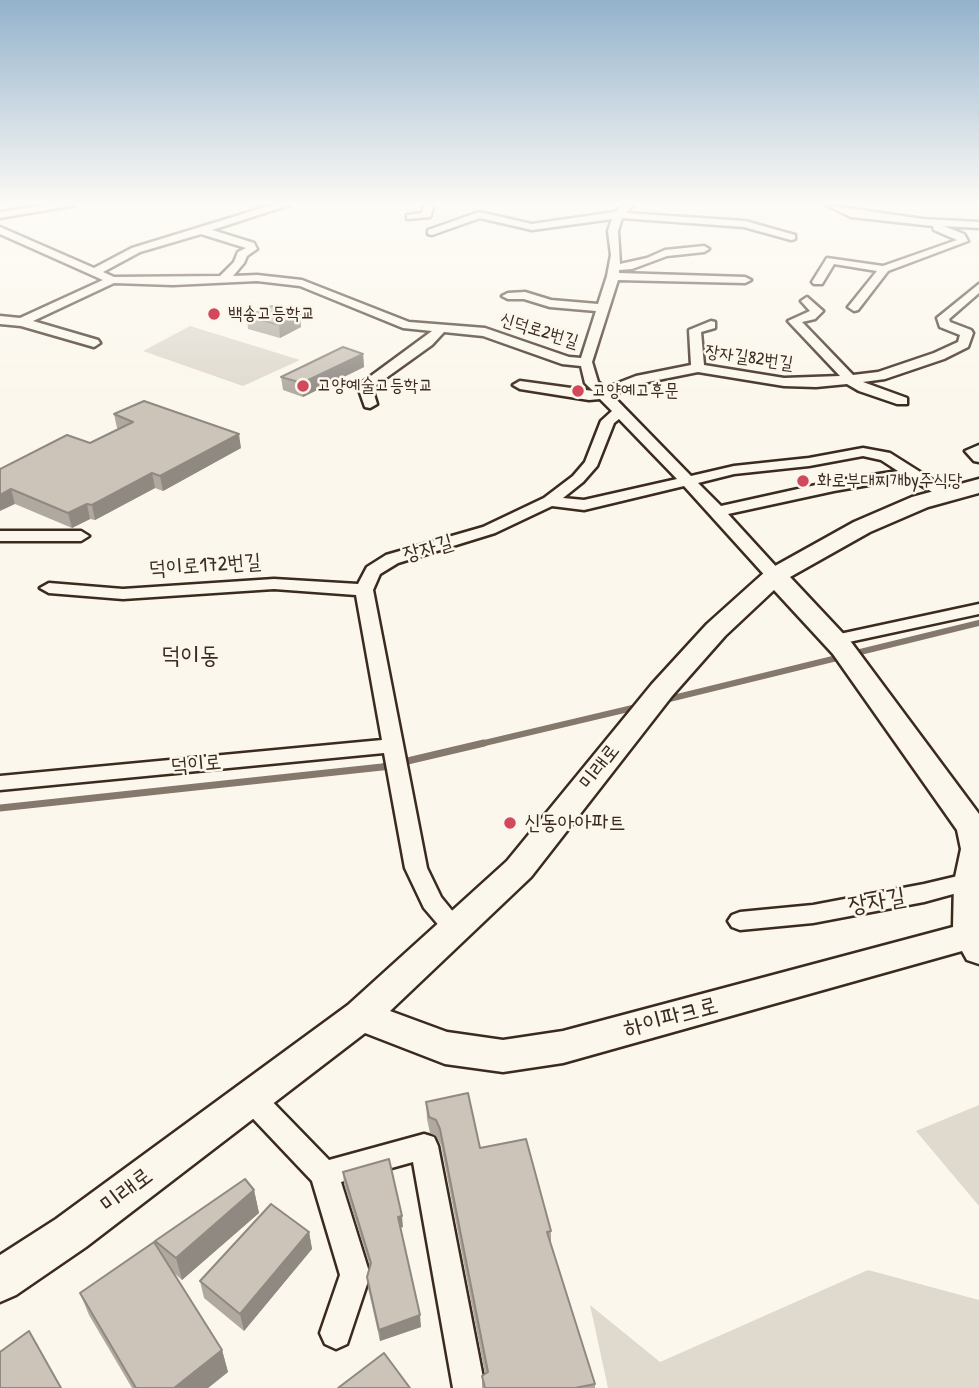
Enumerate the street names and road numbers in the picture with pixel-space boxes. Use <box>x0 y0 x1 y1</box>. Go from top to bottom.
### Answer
street label: 신덕로2번길 <box>497 309 581 353</box>
street label: 장자길82번길 <box>704 341 794 375</box>
street label: 장자길 <box>400 530 456 568</box>
street label: 덕이로172번길 <box>148 550 262 582</box>
street label: 미래로 <box>574 739 626 795</box>
street label: 덕이로 <box>170 750 222 780</box>
street label: 장자길 <box>846 883 908 921</box>
street label: 하이파크로 <box>621 992 721 1044</box>
street label: 미래로 <box>95 1162 159 1220</box>

